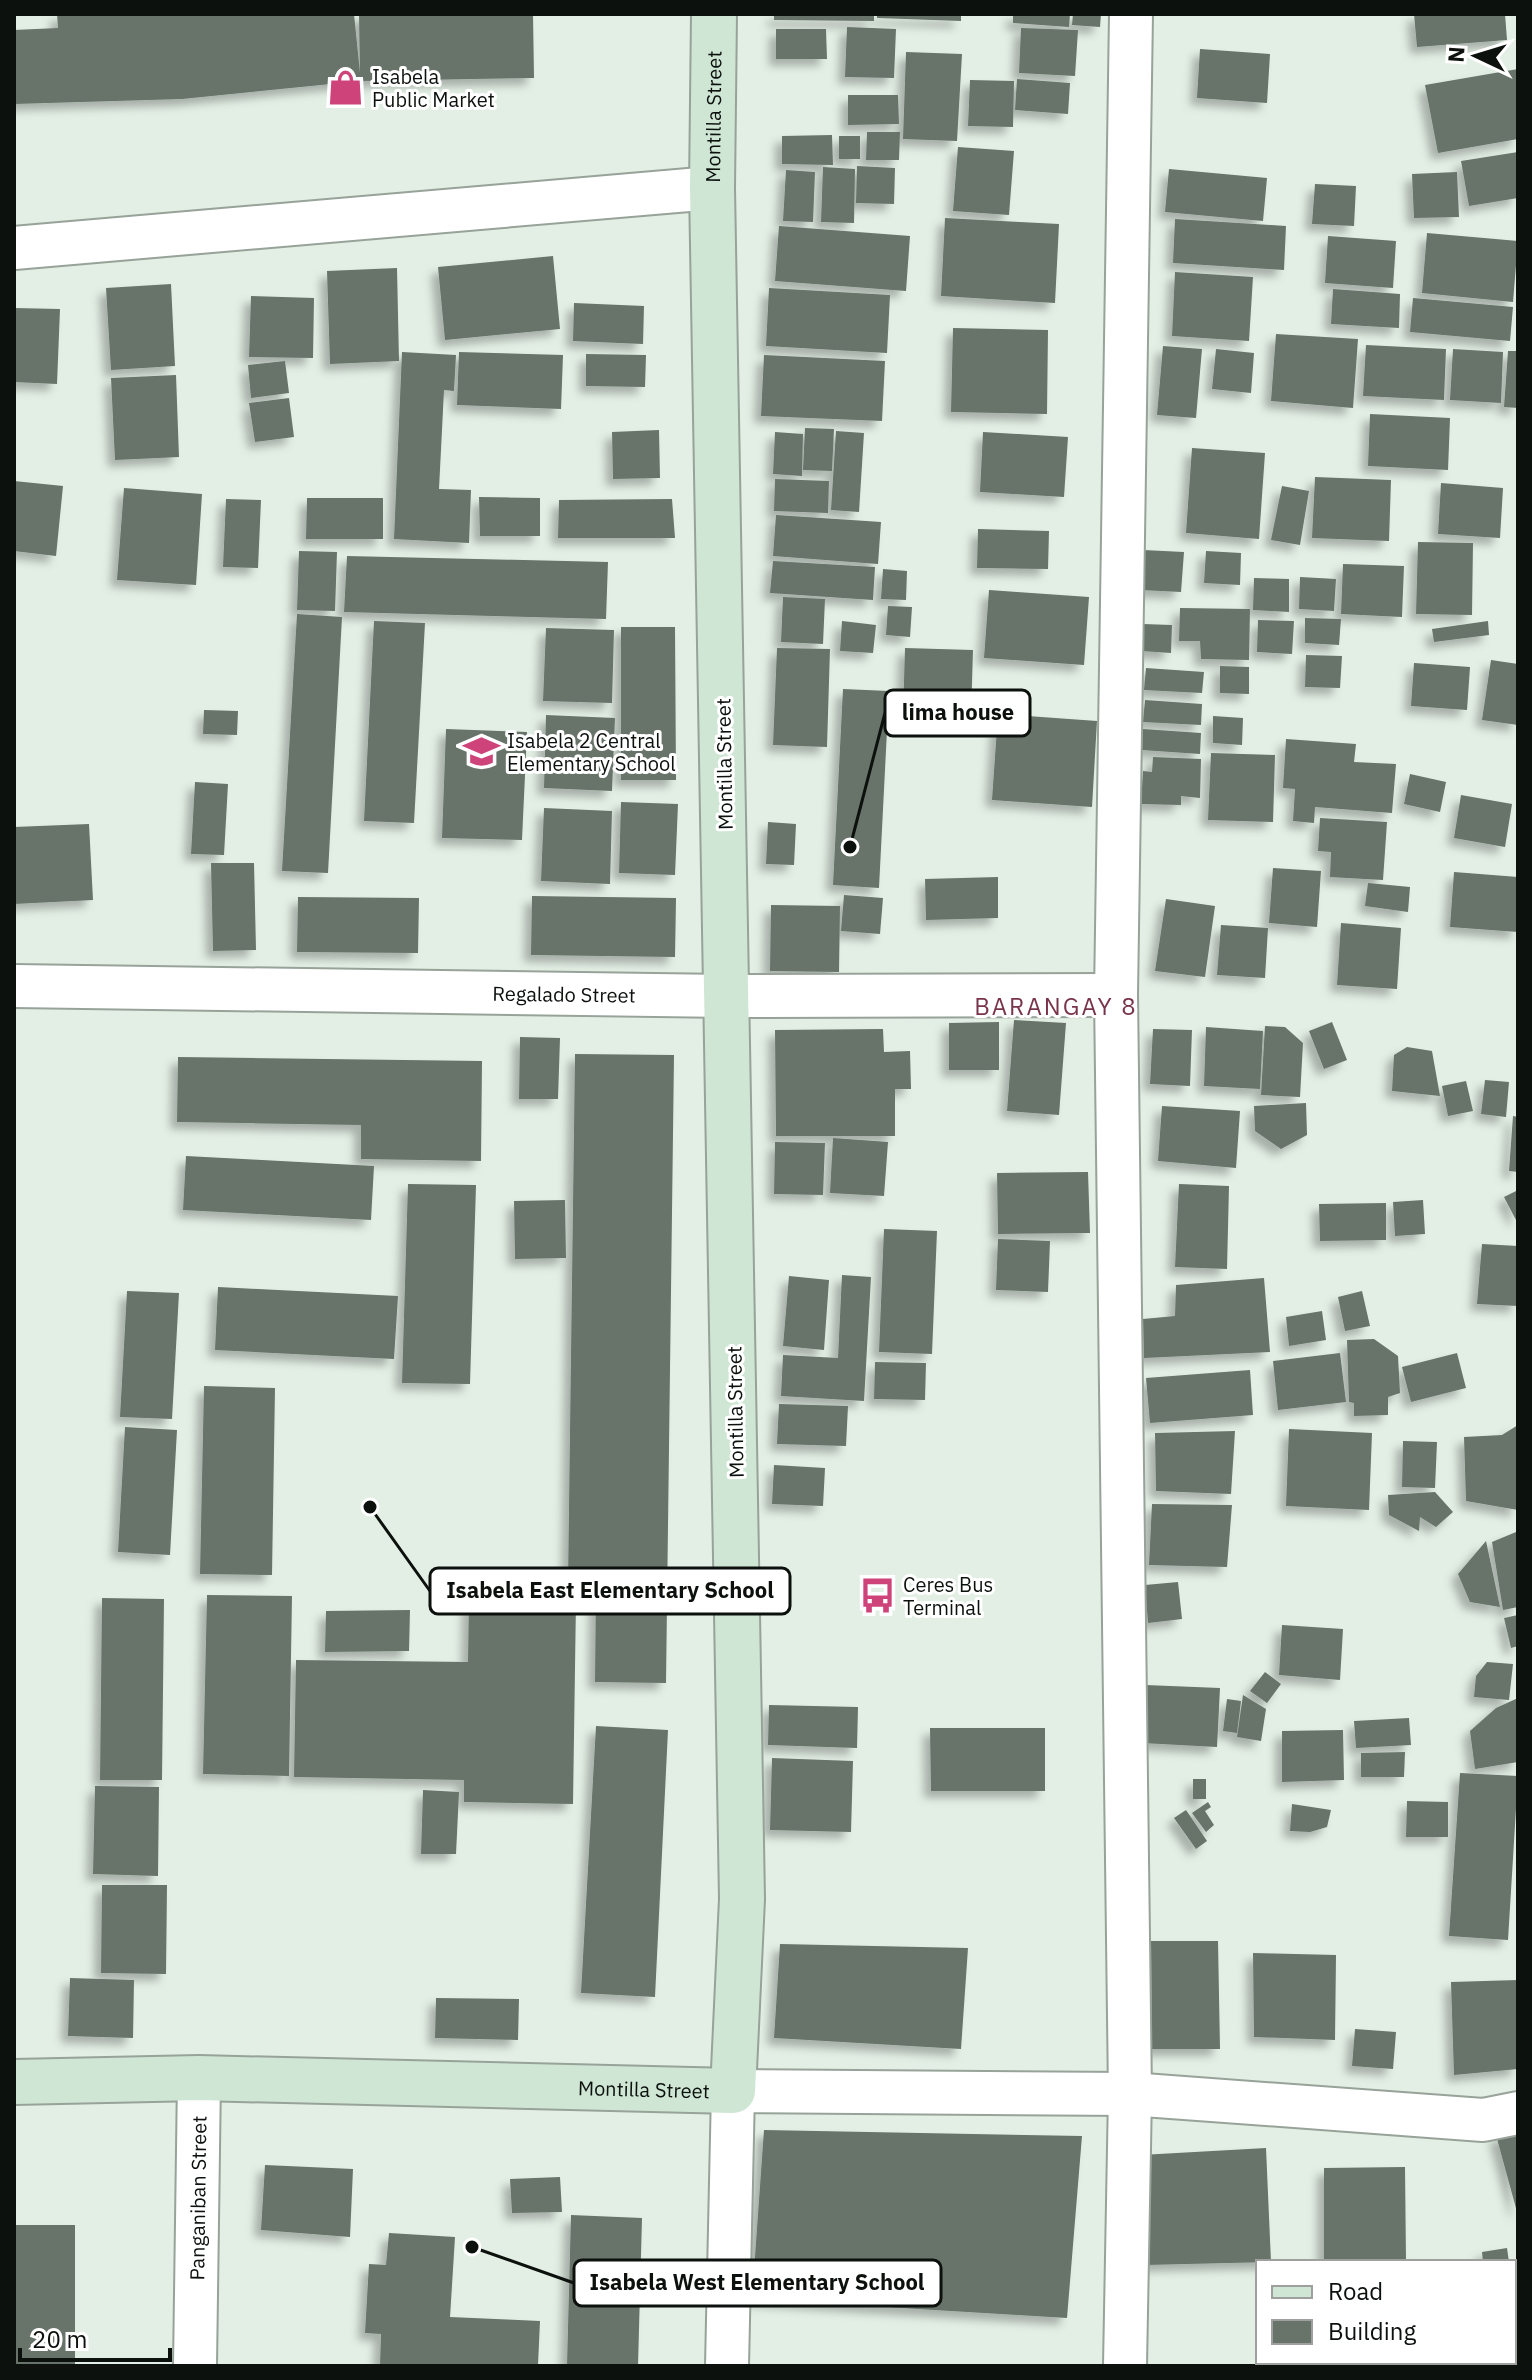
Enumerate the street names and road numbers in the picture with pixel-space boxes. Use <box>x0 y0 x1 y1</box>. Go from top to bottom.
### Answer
street label: Montilla Street <box>699 51 727 183</box>
street label: Montilla Street <box>709 698 739 830</box>
street label: Regalado Street <box>492 979 636 1008</box>
street label: Montilla Street <box>720 1346 750 1478</box>
street label: Montilla Street <box>578 2074 710 2104</box>
street label: Panganiban Street <box>183 2115 212 2281</box>

